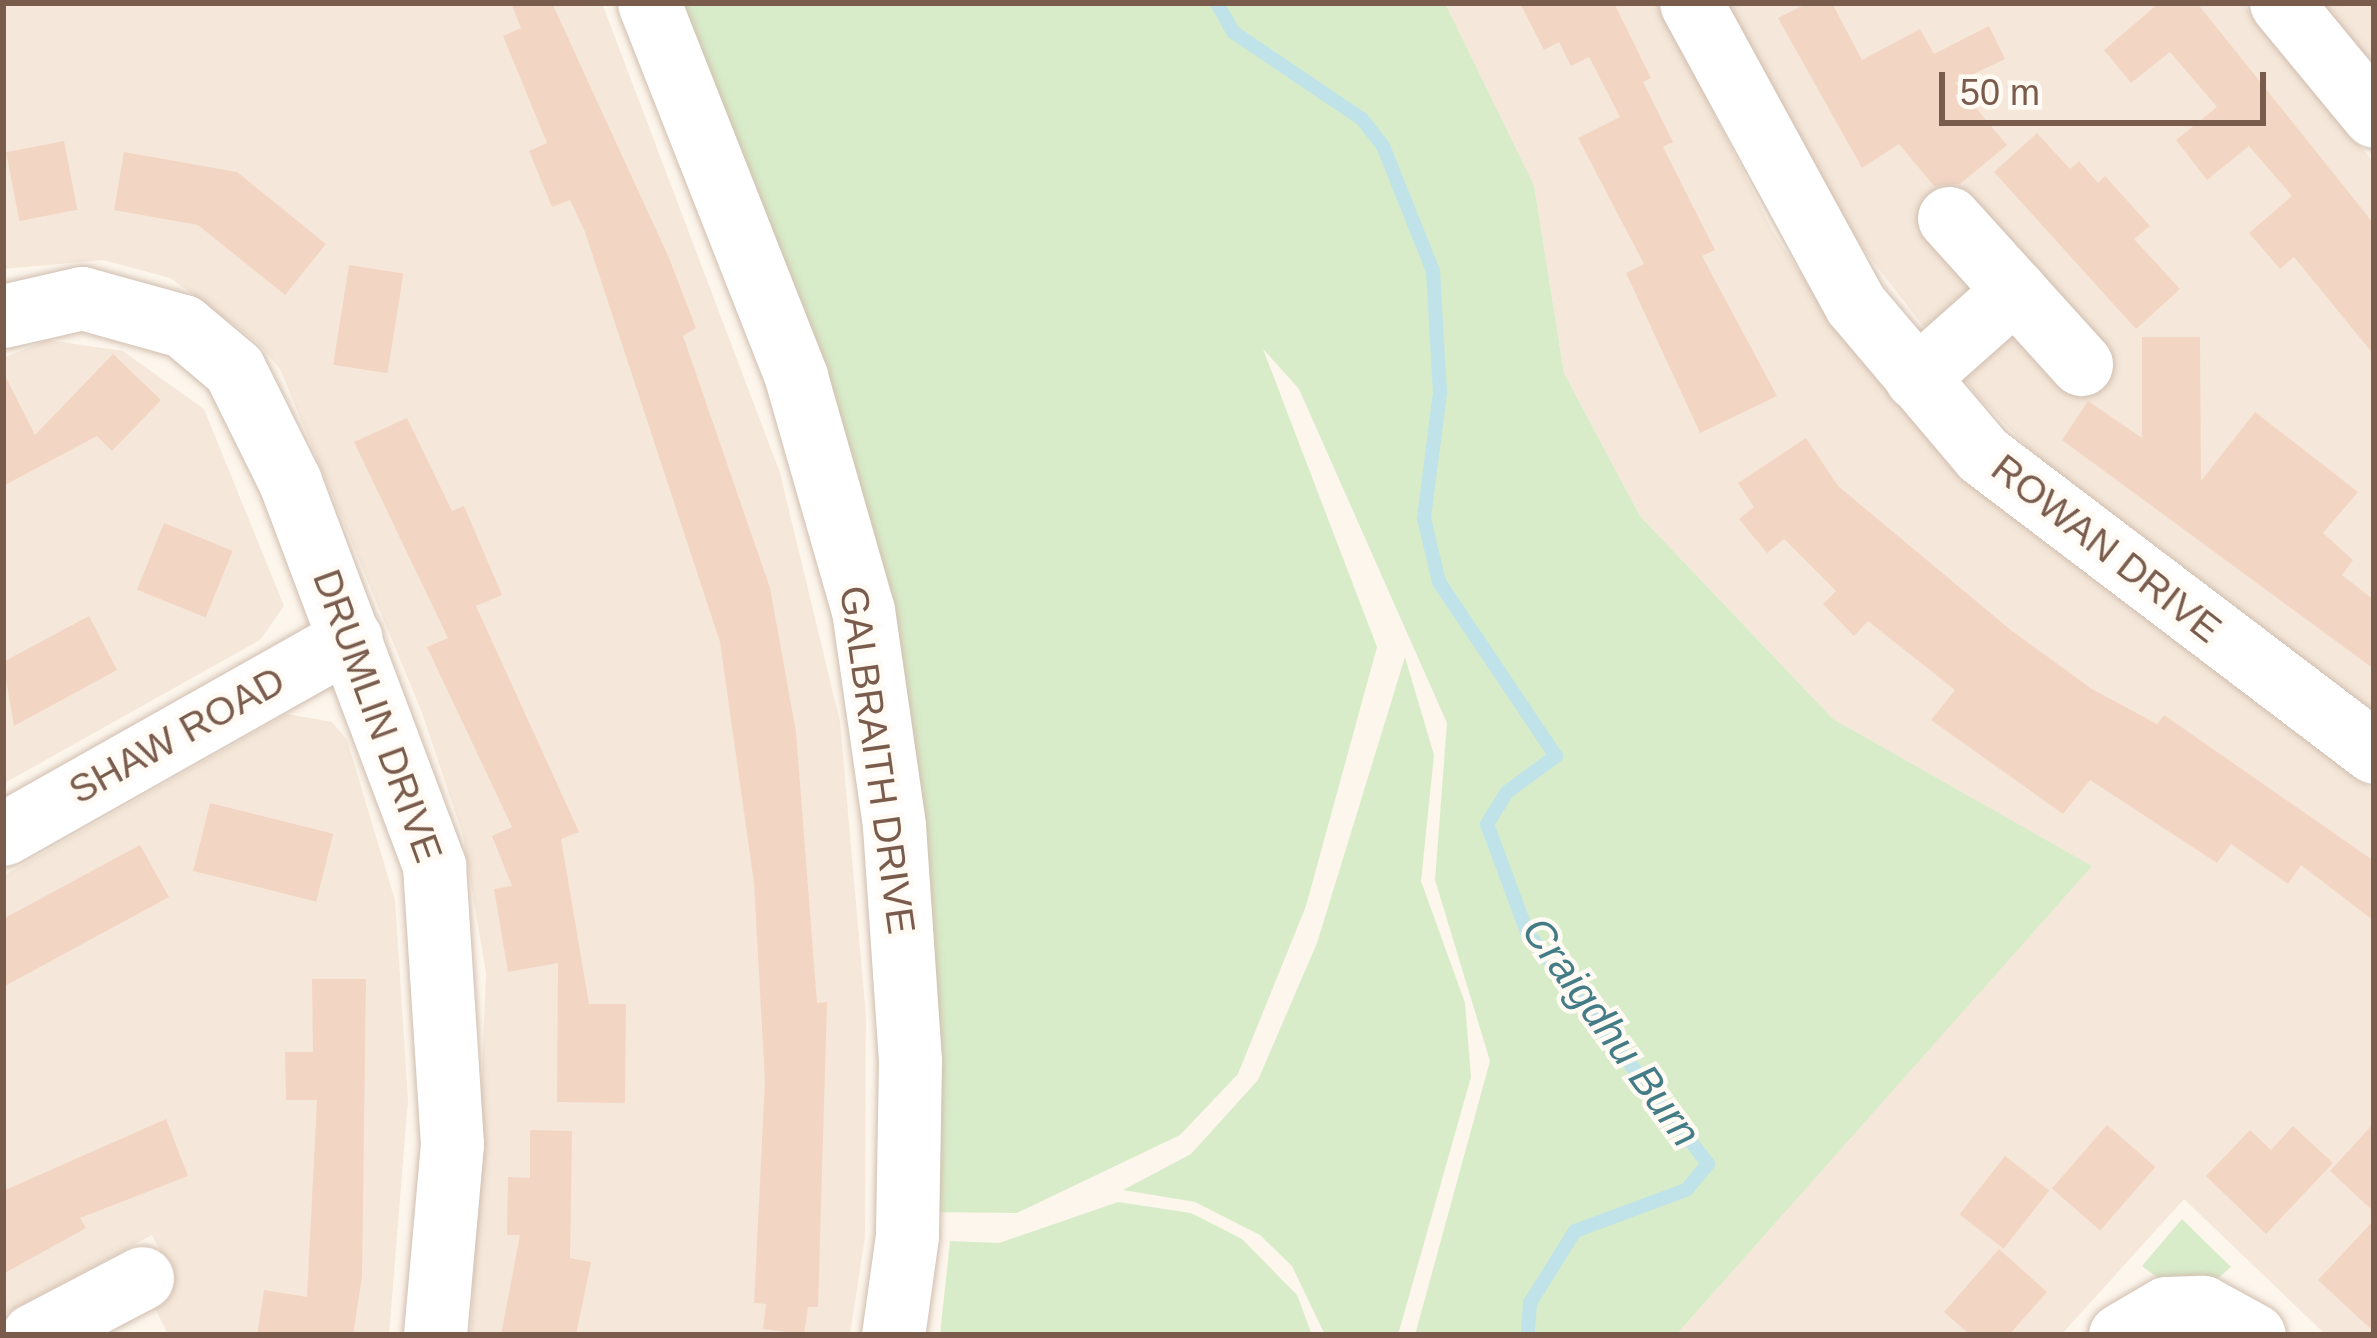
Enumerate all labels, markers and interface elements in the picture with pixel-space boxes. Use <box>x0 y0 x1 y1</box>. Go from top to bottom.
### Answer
scale bar <box>1945 48 2272 122</box>
text: 50 m <box>1960 72 2040 113</box>
street label: ROWAN DRIVE <box>1982 445 2230 653</box>
street label: DRUMLIN DRIVE <box>302 563 452 869</box>
street label: GALBRAITH DRIVE <box>829 583 925 937</box>
street label: SHAW ROAD <box>61 658 293 814</box>
water label: Craigdhu Burn <box>1511 908 1711 1156</box>

